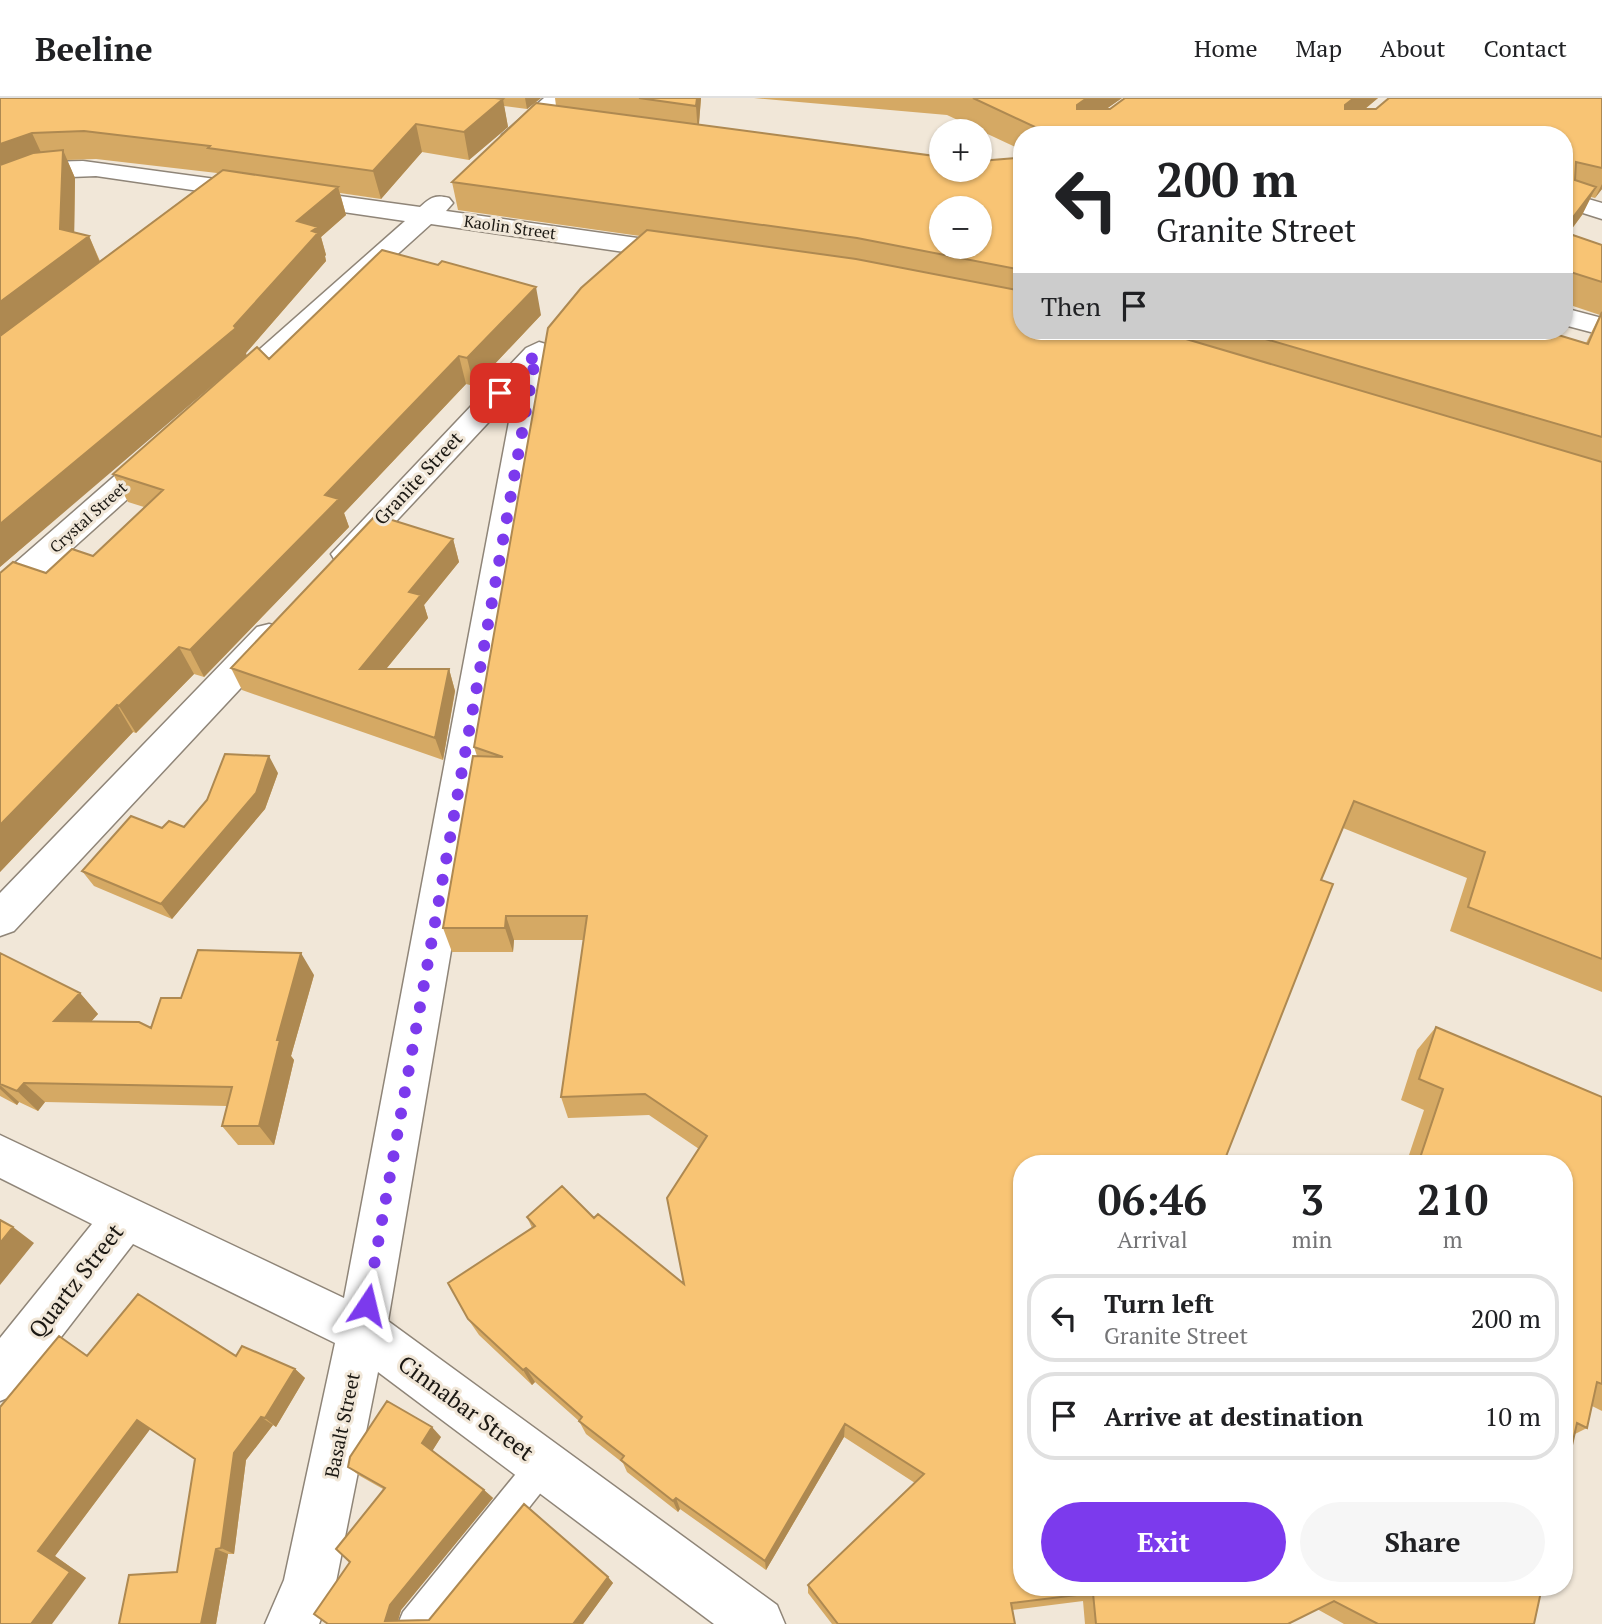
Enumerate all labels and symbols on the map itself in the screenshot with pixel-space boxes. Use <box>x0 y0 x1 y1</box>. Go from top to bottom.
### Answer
street label: Kaolin Street <box>462 210 558 244</box>
pin <box>470 363 530 423</box>
street label: Granite Street <box>368 426 467 530</box>
street label: Crystal Street <box>45 476 131 558</box>
street label: Quartz Street <box>21 1217 130 1344</box>
position arrow <box>330 1268 404 1342</box>
street label: Cinnabar Street <box>392 1348 541 1468</box>
street label: Basalt Street <box>318 1370 365 1480</box>

